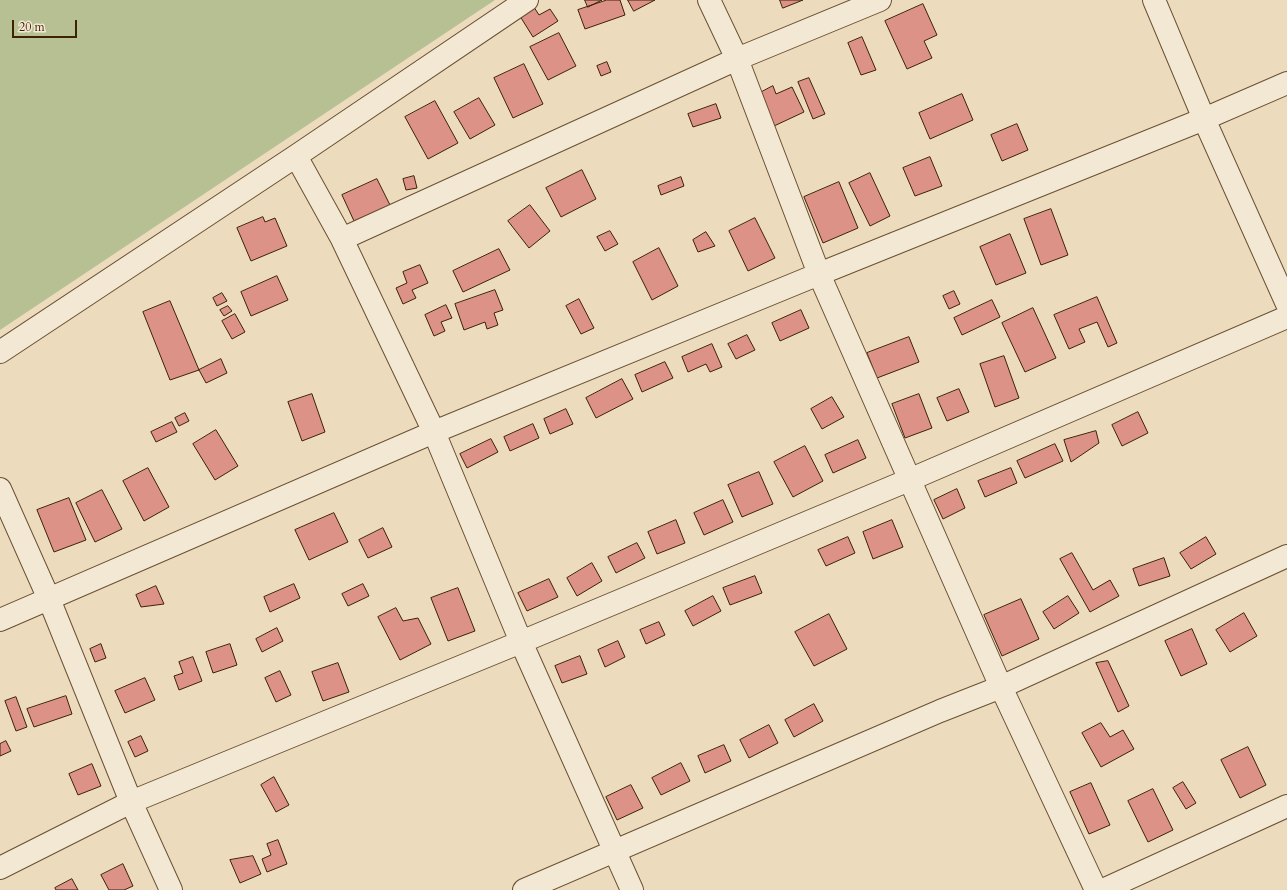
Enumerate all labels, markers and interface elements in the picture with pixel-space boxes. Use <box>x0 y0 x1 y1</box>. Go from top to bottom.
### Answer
scale bar <box>14 12 79 38</box>
text: 20 m <box>19 19 45 35</box>

